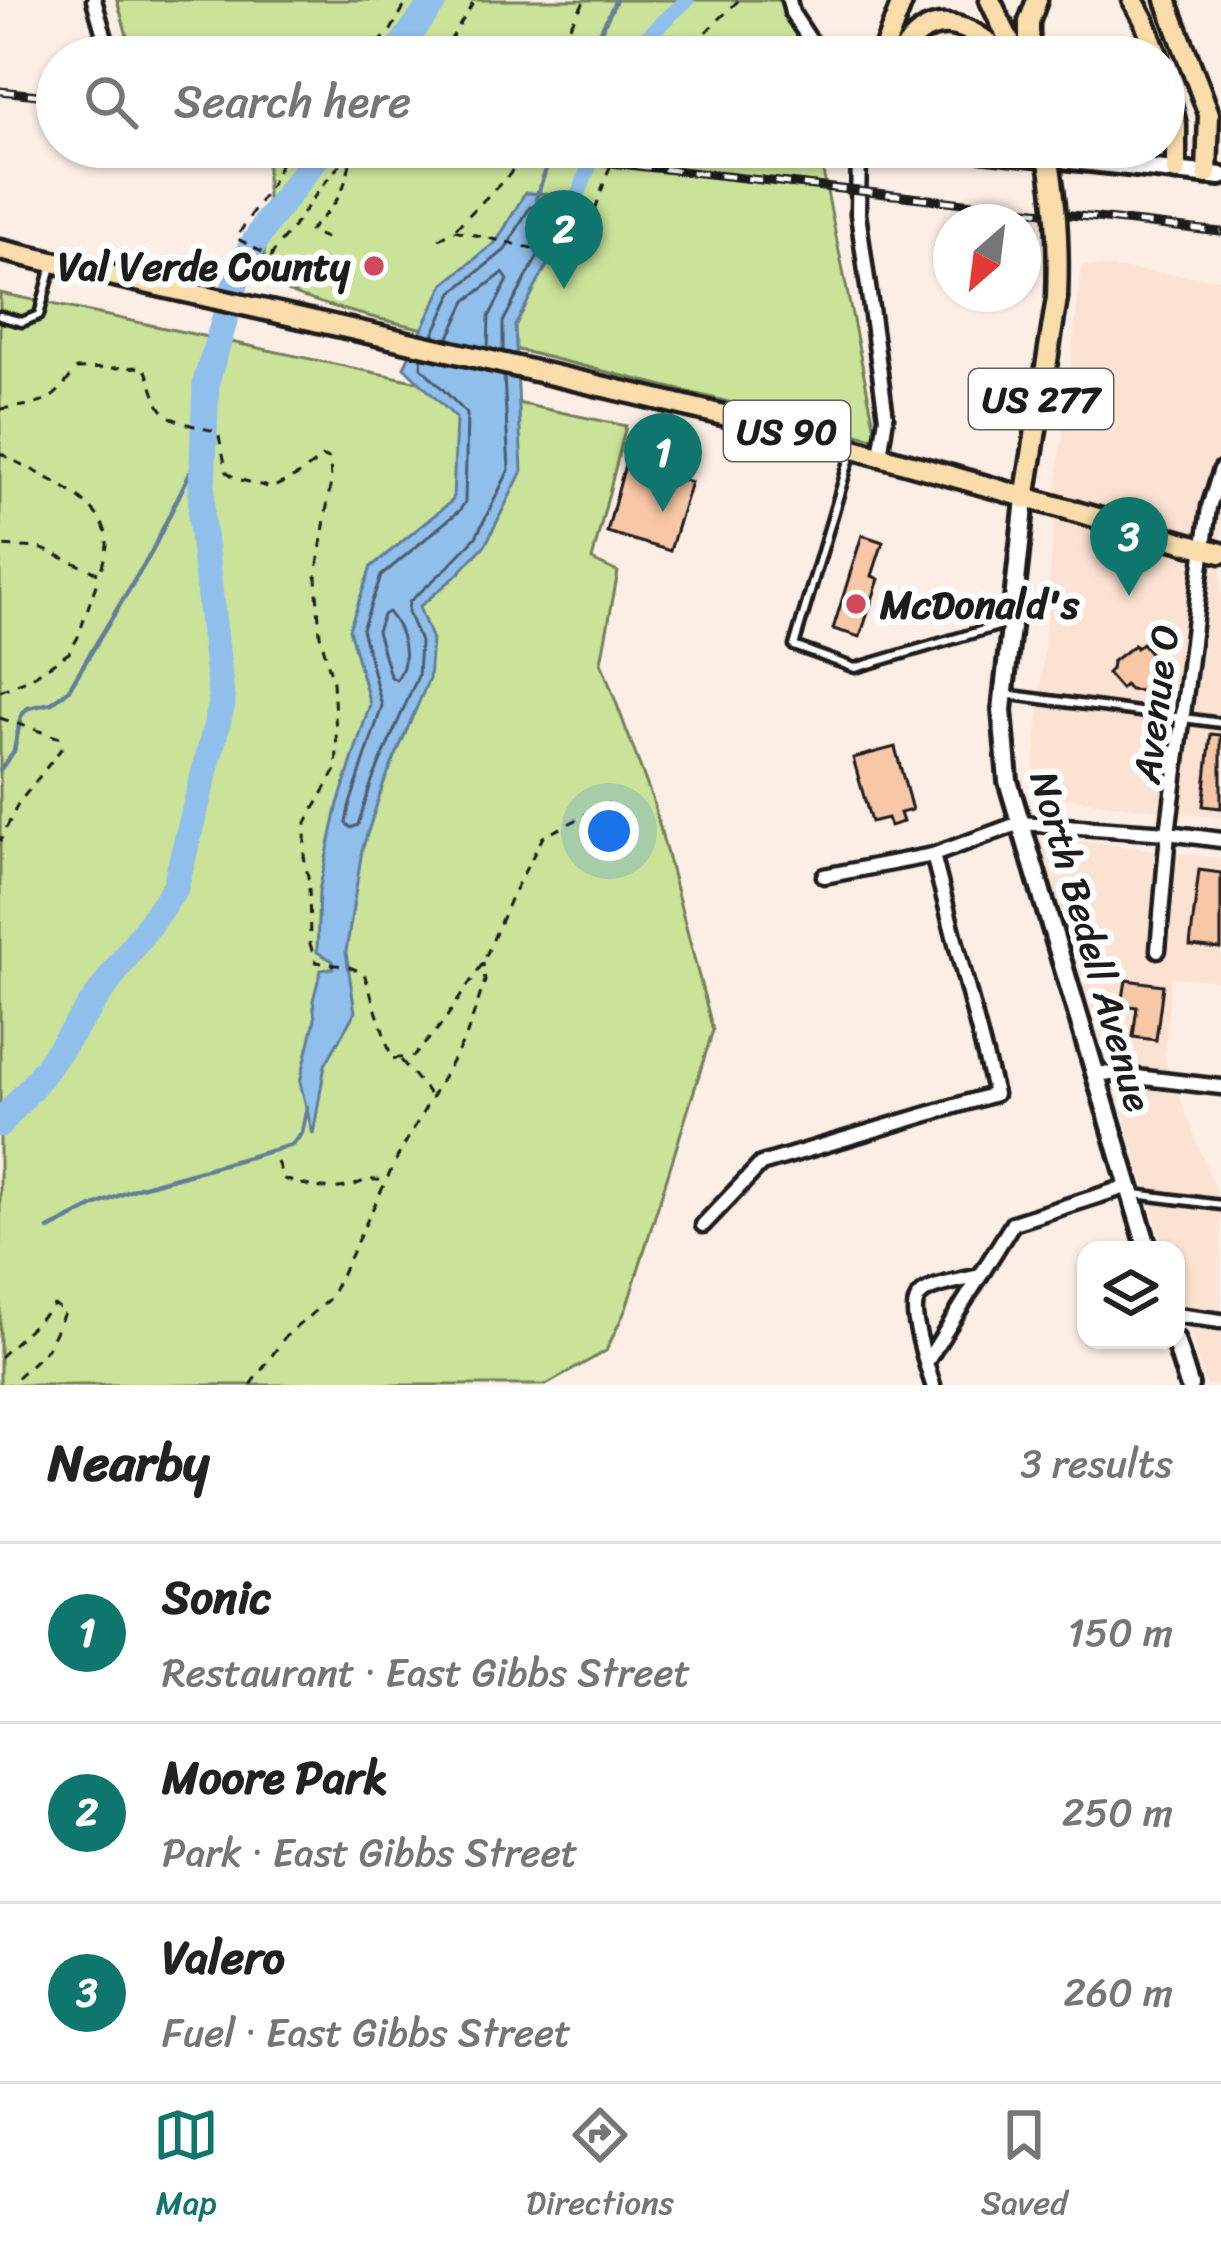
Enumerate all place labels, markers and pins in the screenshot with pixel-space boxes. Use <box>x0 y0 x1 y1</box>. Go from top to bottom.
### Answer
pin: 2 <box>525 190 603 289</box>
place label: Val Verde County <box>58 232 351 301</box>
marker: Val Verde County <box>361 253 387 279</box>
pin: 1 <box>624 413 702 512</box>
pin: 3 <box>1090 497 1168 596</box>
place label: McDonald's <box>879 570 1080 639</box>
marker: McDonald's <box>843 591 869 617</box>

